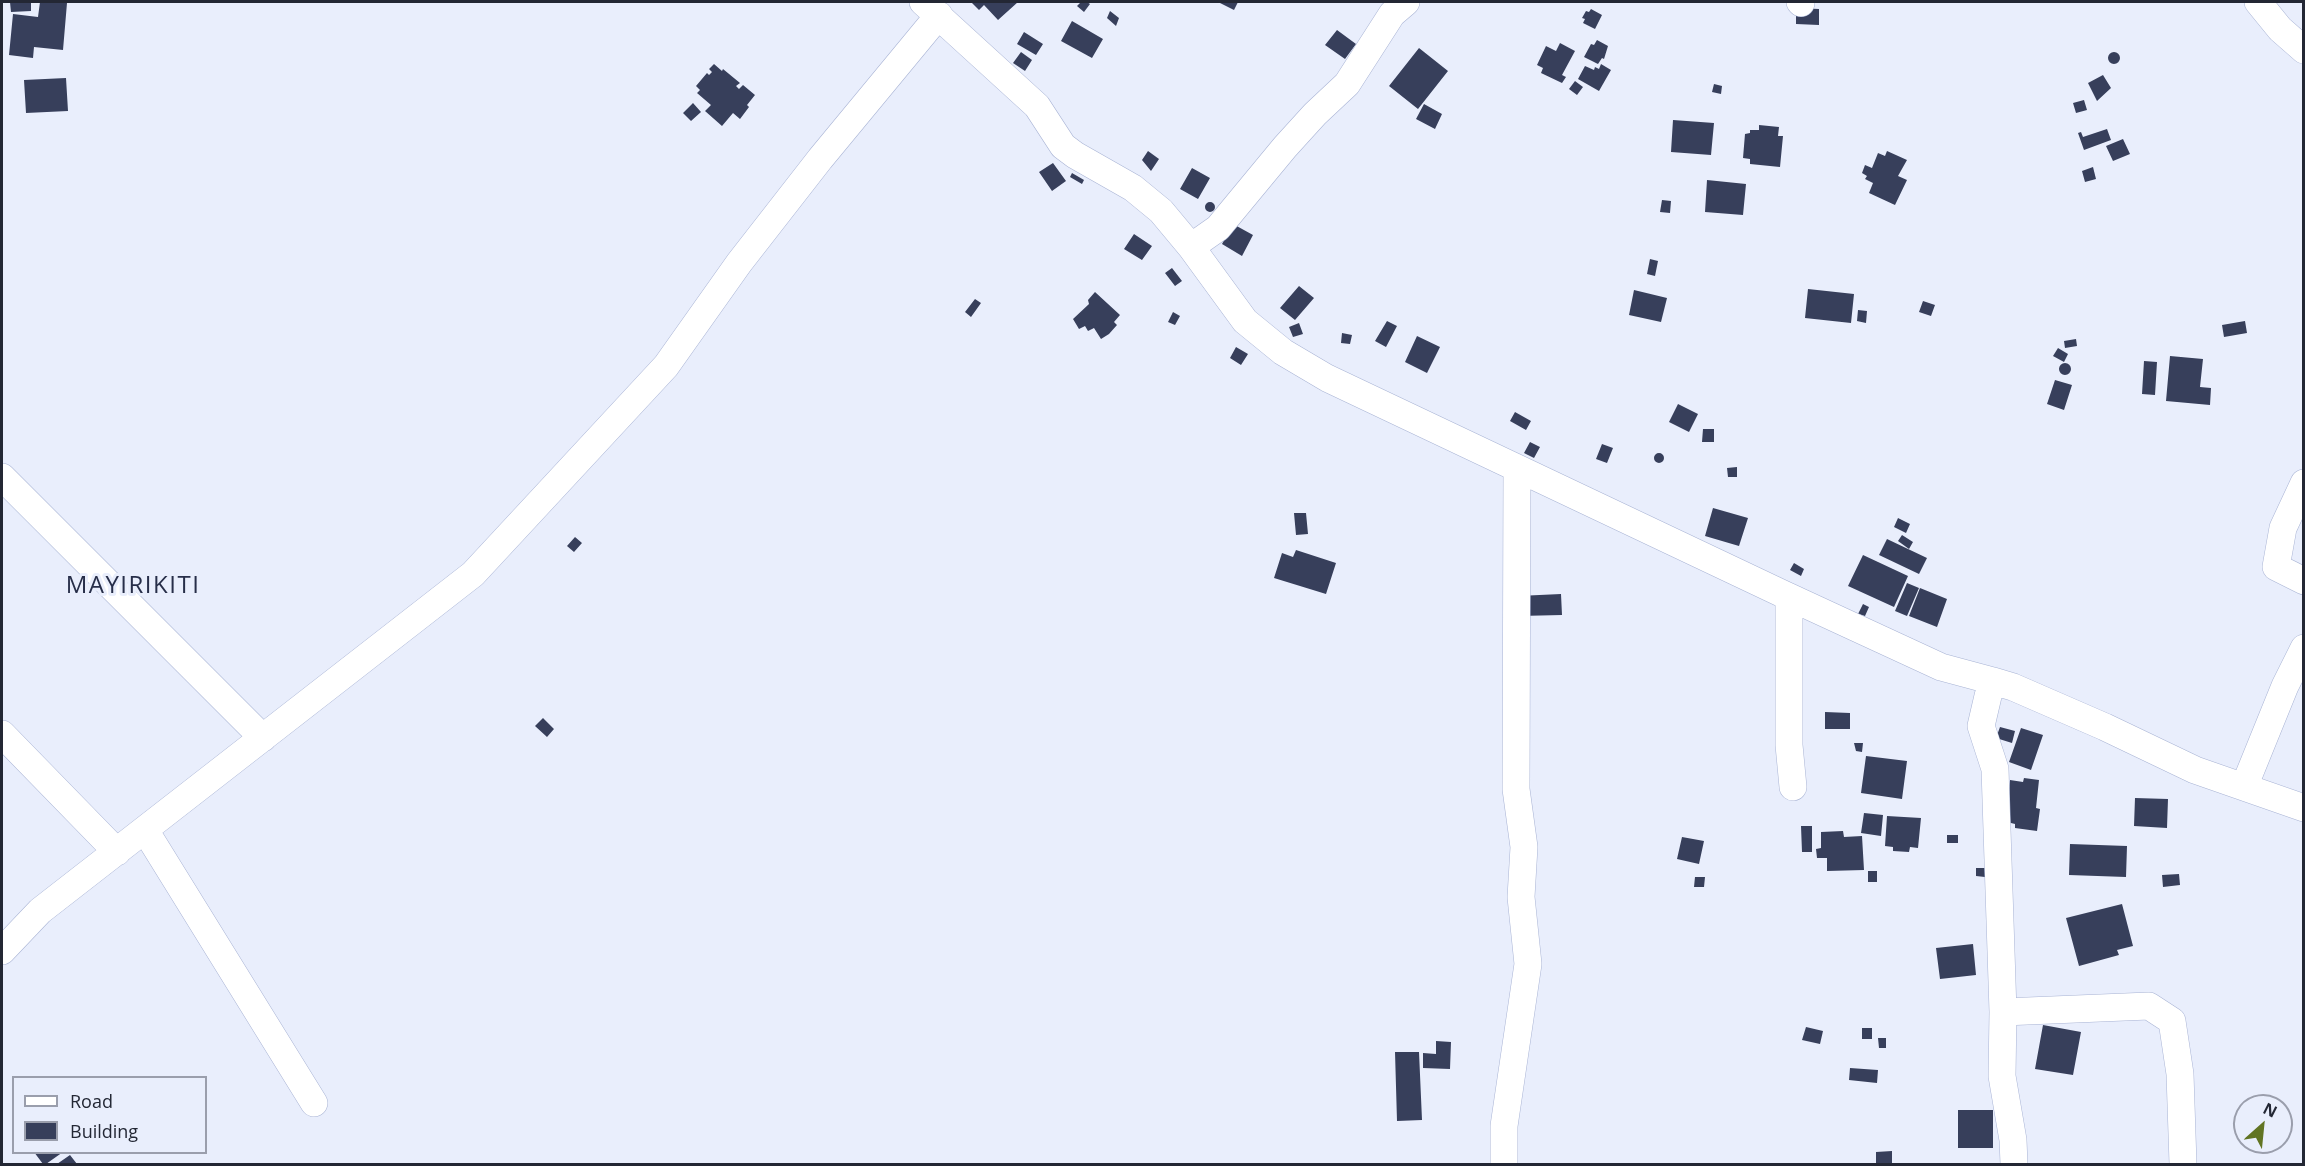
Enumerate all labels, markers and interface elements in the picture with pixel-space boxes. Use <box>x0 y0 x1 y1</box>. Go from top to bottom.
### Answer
district label: MAYIRIKITI <box>66 572 200 600</box>
legend <box>12 1076 207 1154</box>
text: Road <box>70 1089 113 1113</box>
north arrow <box>2233 1094 2293 1154</box>
text: N <box>2259 1097 2281 1122</box>
text: Building <box>70 1119 138 1143</box>

